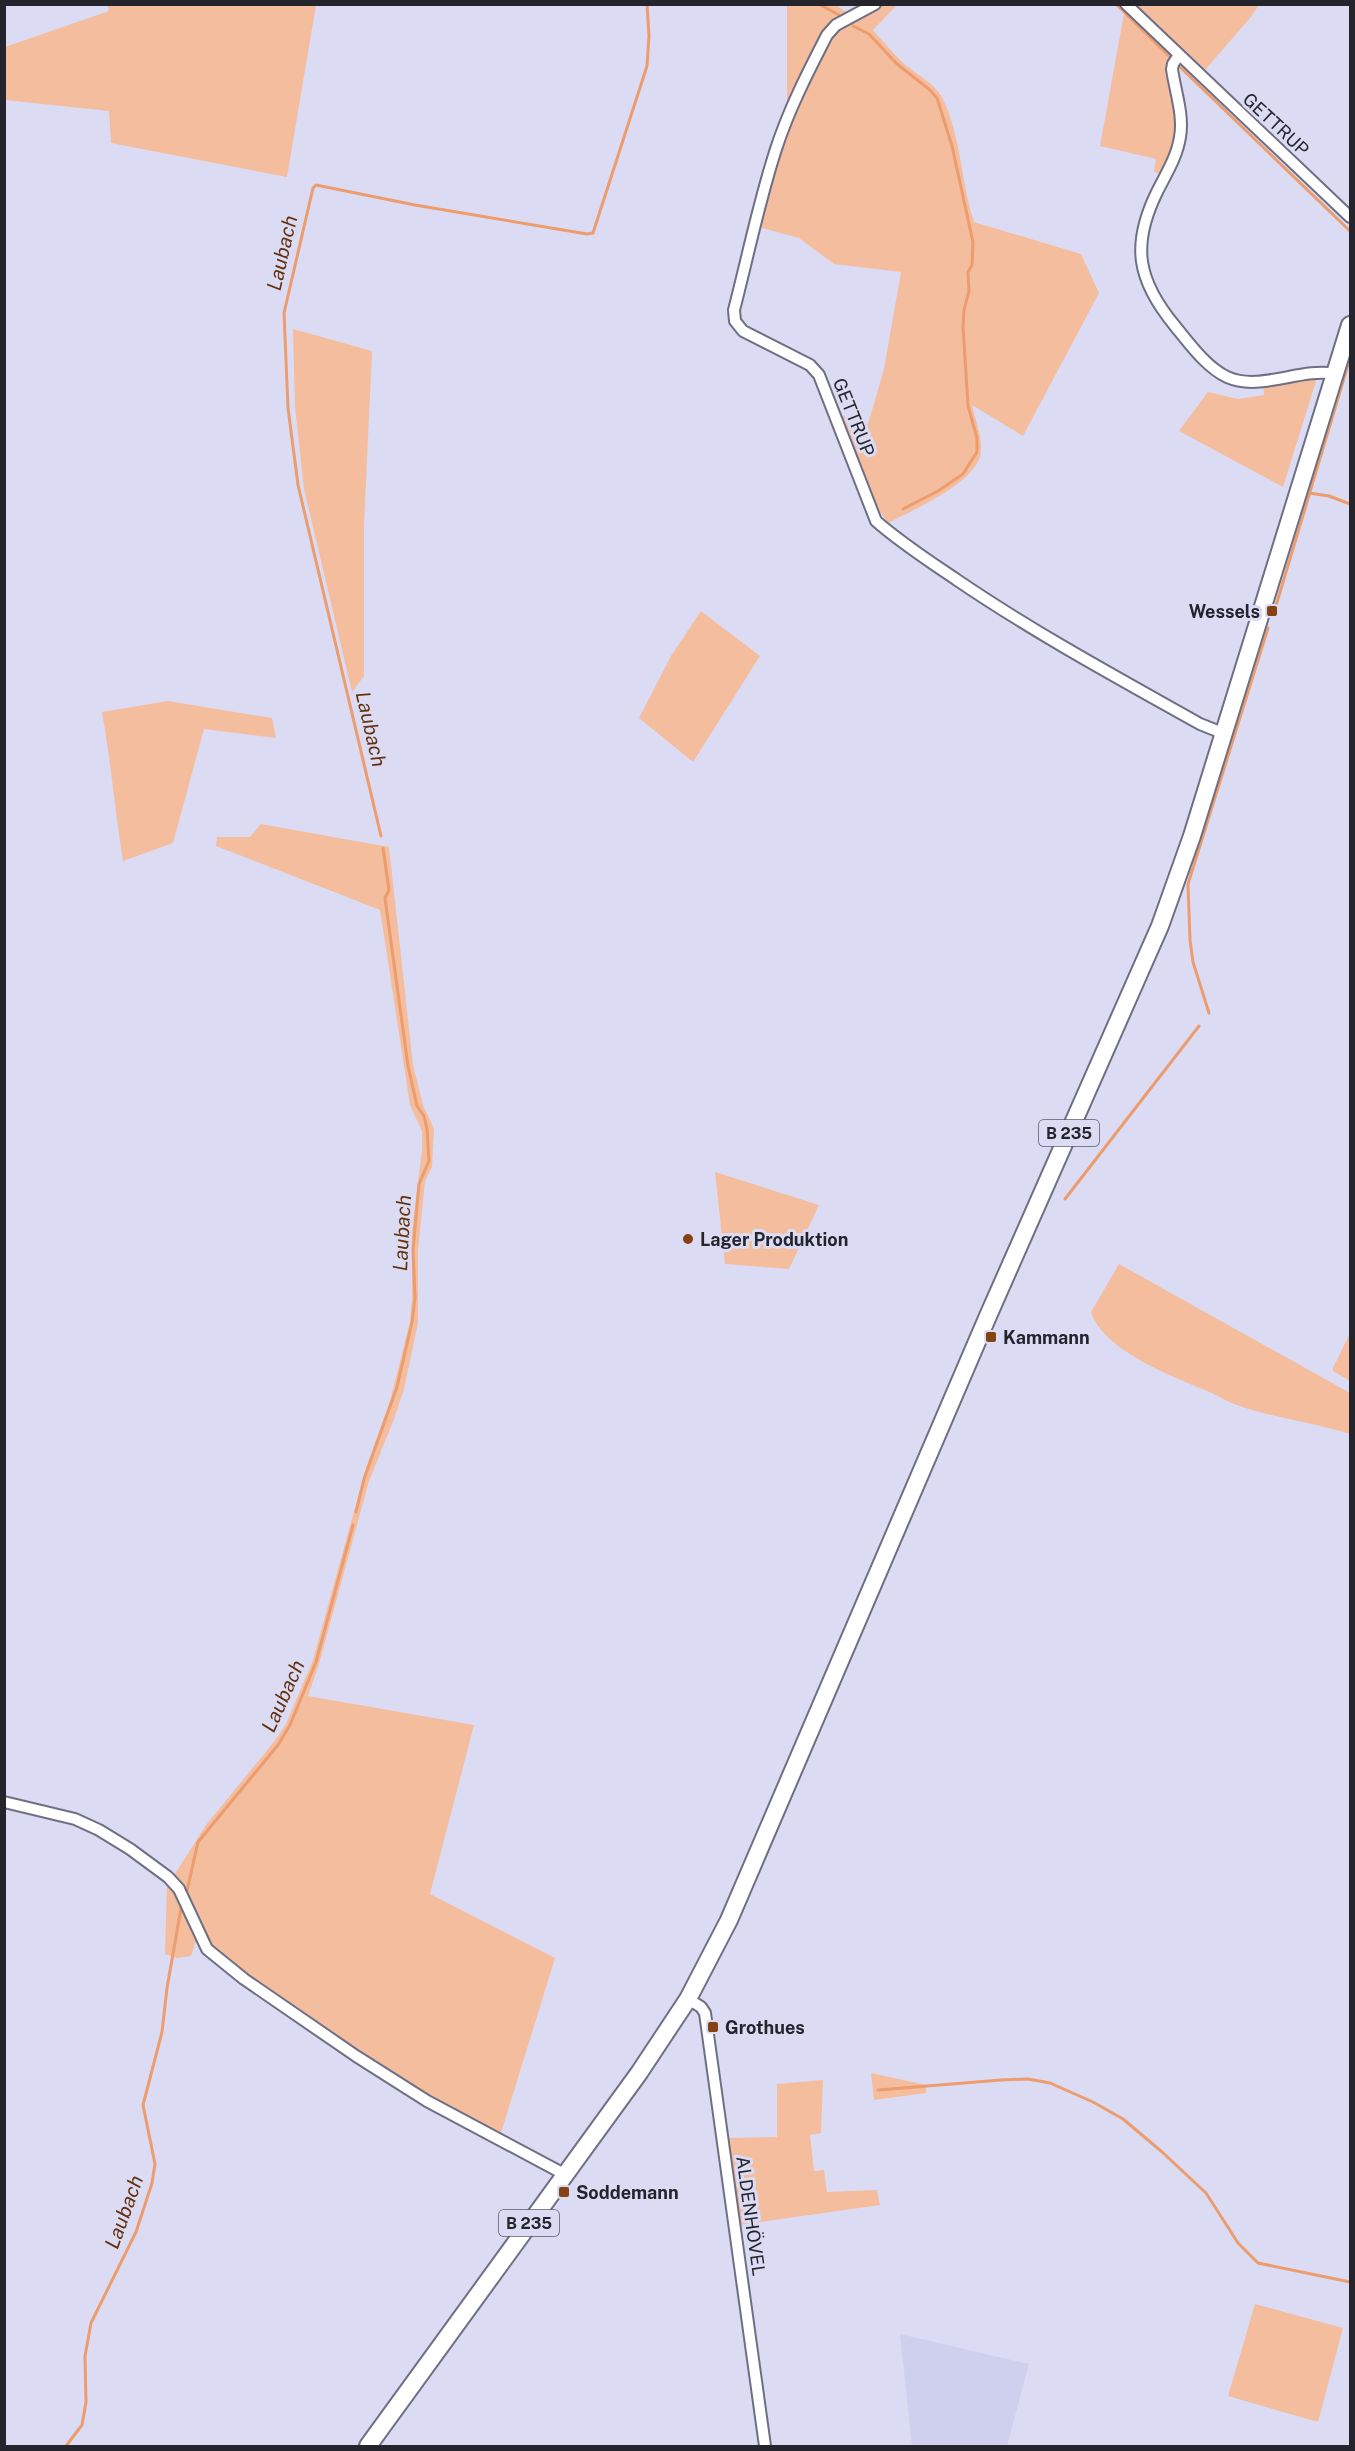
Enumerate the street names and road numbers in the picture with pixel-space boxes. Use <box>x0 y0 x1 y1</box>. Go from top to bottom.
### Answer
street label: GETTRUP <box>1239 88 1313 160</box>
street label: GETTRUP <box>829 375 879 459</box>
road number: B 235 <box>1039 1120 1099 1146</box>
street label: ALDENHÖVEL <box>732 2154 771 2277</box>
road number: B 235 <box>499 2210 559 2236</box>

